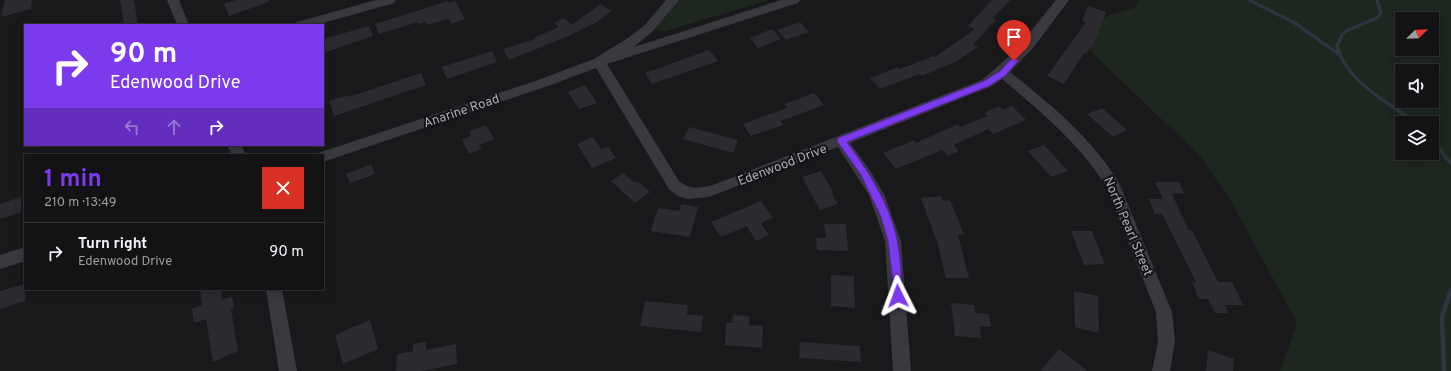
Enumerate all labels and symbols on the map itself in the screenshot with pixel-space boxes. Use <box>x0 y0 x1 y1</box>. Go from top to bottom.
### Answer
north arrow <box>1395 12 1439 56</box>
pin <box>997 20 1031 61</box>
street label: Anarine Road <box>422 91 502 132</box>
street label: Edenwood Drive <box>736 142 830 190</box>
street label: North Pearl Street <box>1099 175 1155 279</box>
position arrow <box>877 275 919 317</box>

